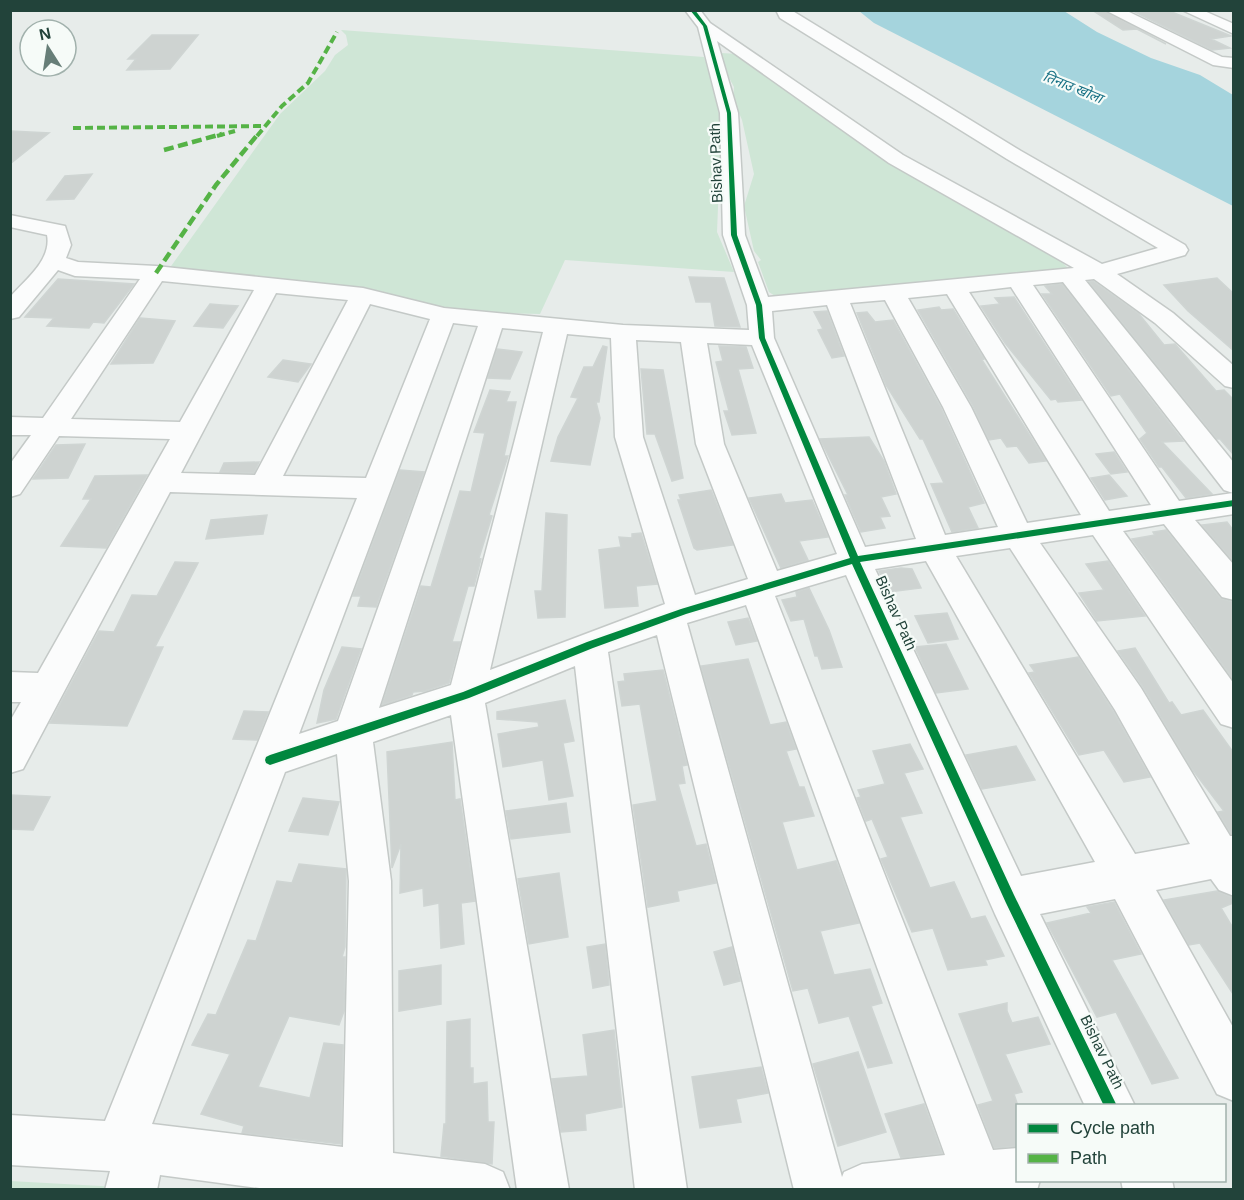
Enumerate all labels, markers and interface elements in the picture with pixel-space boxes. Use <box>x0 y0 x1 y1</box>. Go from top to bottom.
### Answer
north arrow <box>18 18 78 78</box>
text: N <box>38 24 52 43</box>
water label: तिनाउ खोला <box>1041 68 1108 107</box>
street label: Bishav Path <box>706 123 725 203</box>
street label: Bishav Path <box>872 573 921 653</box>
street label: Bishav Path <box>1077 1012 1128 1091</box>
legend <box>1016 1104 1226 1182</box>
text: Cycle path <box>1070 1118 1155 1138</box>
text: Path <box>1070 1148 1107 1168</box>

